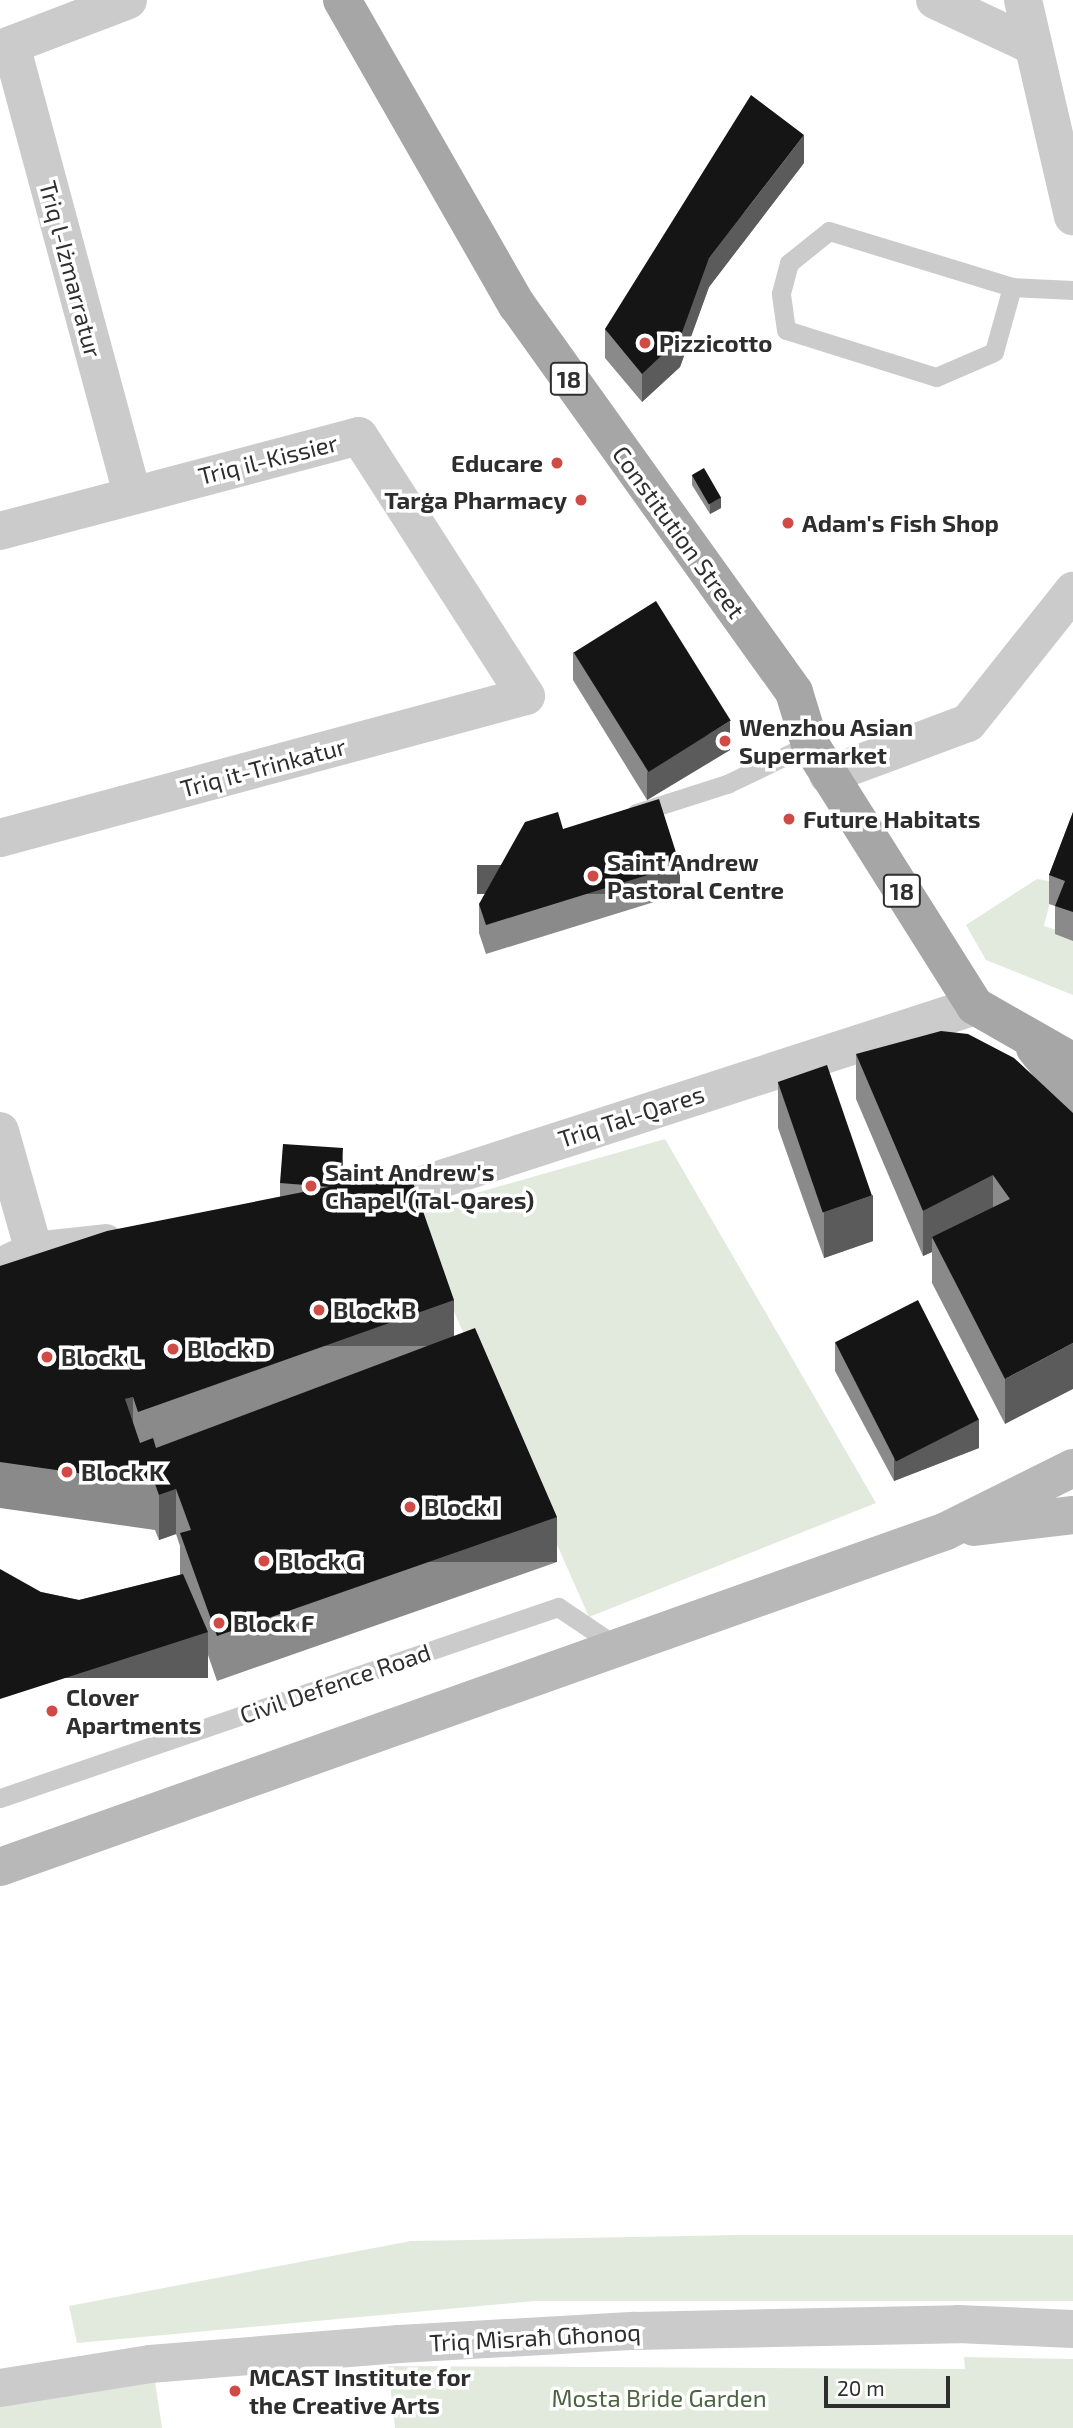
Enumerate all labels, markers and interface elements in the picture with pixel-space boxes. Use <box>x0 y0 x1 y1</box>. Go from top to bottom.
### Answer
street label: Triq l-Iżmarratur <box>34 178 108 360</box>
place label: Pizzicotto <box>659 329 772 357</box>
marker: Pizzicotto <box>637 335 653 351</box>
road number: 18 <box>550 360 588 398</box>
street label: Triq il-Kissier <box>195 428 341 490</box>
street label: Constitution Street <box>607 440 751 624</box>
place label: Educare <box>451 449 543 477</box>
marker: Educare <box>549 455 565 471</box>
place label: Tarġa Pharmacy <box>384 486 567 514</box>
marker: Tarġa Pharmacy <box>573 492 589 508</box>
place label: Adam's Fish Shop <box>802 509 999 537</box>
marker: Adam's Fish Shop <box>780 515 796 531</box>
place label: Wenzhou Asian Supermarket <box>739 713 914 769</box>
street label: Triq it-Trinkatur <box>177 731 349 803</box>
marker: Wenzhou Asian Supermarket <box>717 733 733 749</box>
place label: Future Habitats <box>803 805 980 833</box>
marker: Future Habitats <box>781 811 797 827</box>
place label: Saint Andrew Pastoral Centre <box>607 848 785 904</box>
marker: Saint Andrew Pastoral Centre <box>585 868 601 884</box>
road number: 18 <box>883 872 921 911</box>
street label: Triq Tal-Qares <box>554 1079 708 1153</box>
place label: Saint Andrew's Chapel (Tal-Qares) <box>325 1158 535 1214</box>
marker: Saint Andrew's Chapel (Tal-Qares) <box>303 1178 319 1194</box>
place label: Block B <box>333 1296 417 1324</box>
marker: Block B <box>311 1302 327 1318</box>
place label: Block D <box>187 1335 272 1363</box>
marker: Block D <box>165 1341 181 1357</box>
place label: Block L <box>61 1343 142 1371</box>
marker: Block L <box>39 1349 55 1365</box>
place label: Block K <box>81 1458 164 1486</box>
marker: Block K <box>59 1464 75 1480</box>
place label: Block I <box>424 1493 499 1521</box>
marker: Block I <box>402 1499 418 1515</box>
place label: Block G <box>278 1547 362 1575</box>
marker: Block G <box>256 1553 272 1569</box>
place label: Block F <box>233 1609 315 1637</box>
marker: Block F <box>211 1615 227 1631</box>
street label: Civil Defence Road <box>236 1637 434 1729</box>
place label: Clover Apartments <box>66 1683 202 1739</box>
marker: Clover Apartments <box>44 1703 60 1719</box>
street label: Triq Misraħ Għonoq <box>429 2317 641 2357</box>
scale bar <box>828 2362 954 2406</box>
place label: MCAST Institute for the Creative Arts <box>249 2363 472 2419</box>
text: 20 m <box>837 2375 885 2400</box>
marker: MCAST Institute for the Creative Arts <box>227 2383 243 2399</box>
park label: Mosta Bride Garden <box>551 2384 767 2412</box>

